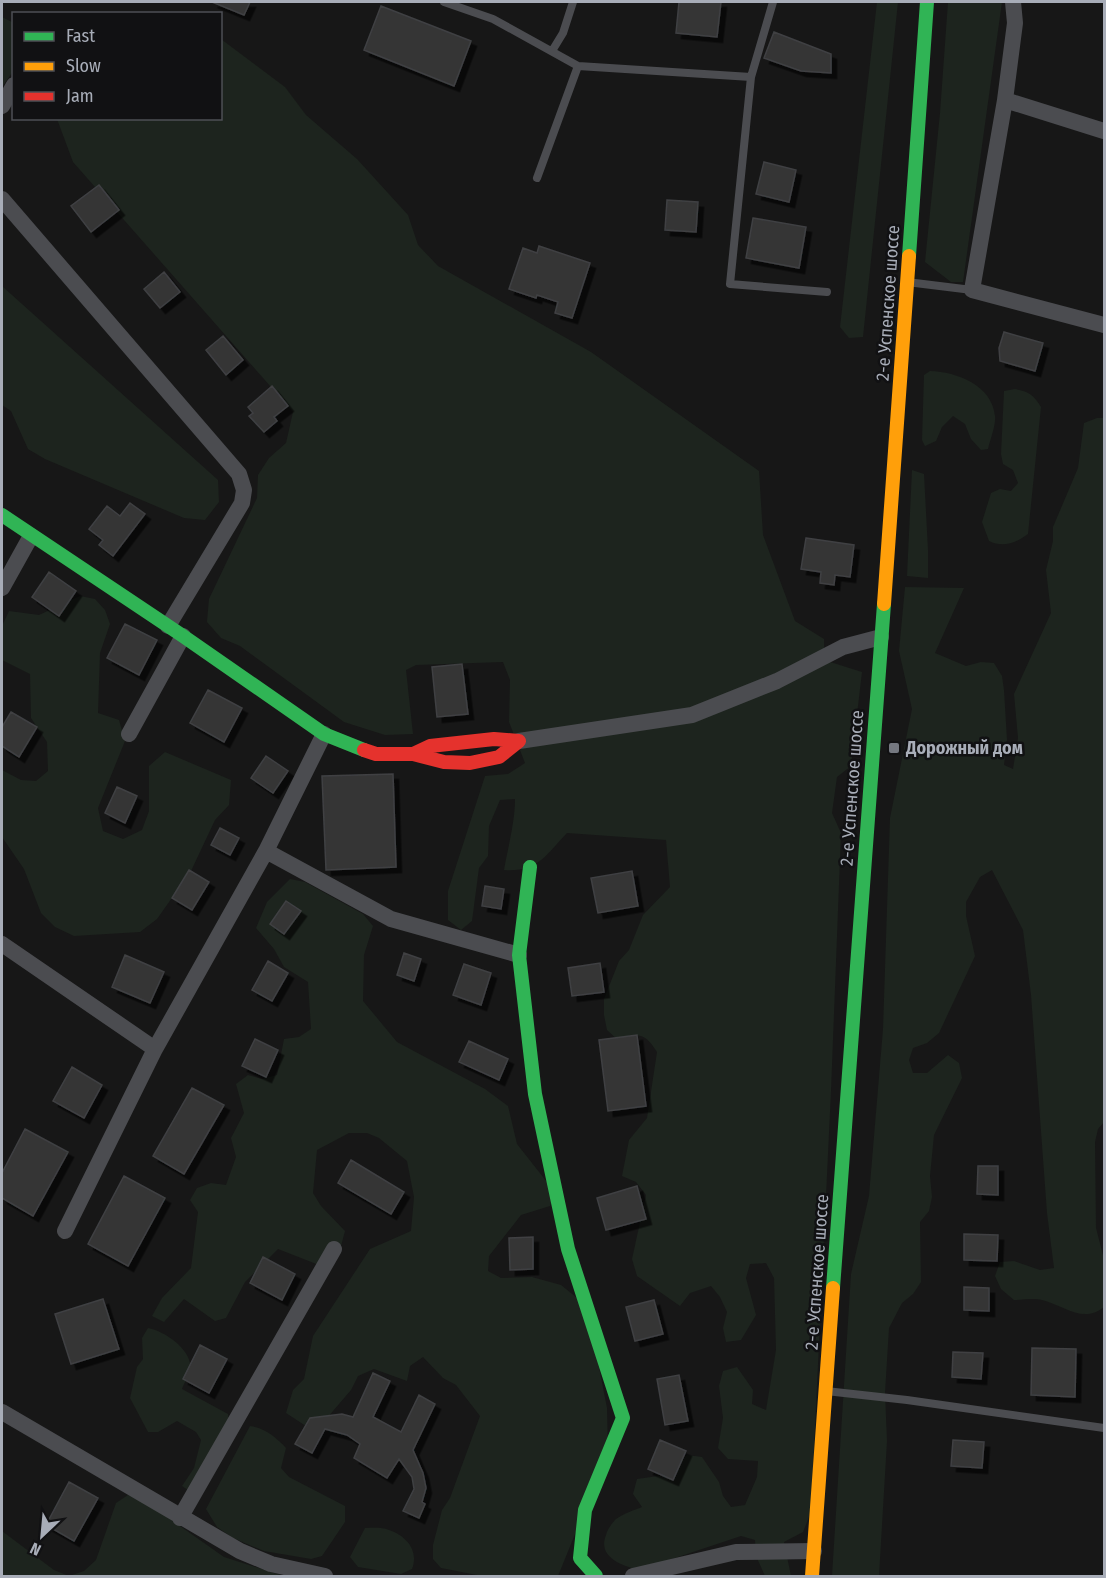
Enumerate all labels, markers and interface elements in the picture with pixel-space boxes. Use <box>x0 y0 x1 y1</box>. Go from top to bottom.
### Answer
legend <box>12 12 222 120</box>
text: Fast <box>66 25 95 47</box>
text: Slow <box>66 55 101 77</box>
text: Jam <box>66 85 94 107</box>
street label: 2-е Успенское шоссе <box>872 224 904 382</box>
street label: 2-е Успенское шоссе <box>836 709 868 867</box>
place label: Дорожный дом <box>905 737 1023 759</box>
marker: Дорожный дом <box>887 741 901 755</box>
street label: 2-е Успенское шоссе <box>801 1193 833 1351</box>
north arrow <box>12 1506 72 1566</box>
text: N <box>27 1538 44 1560</box>

